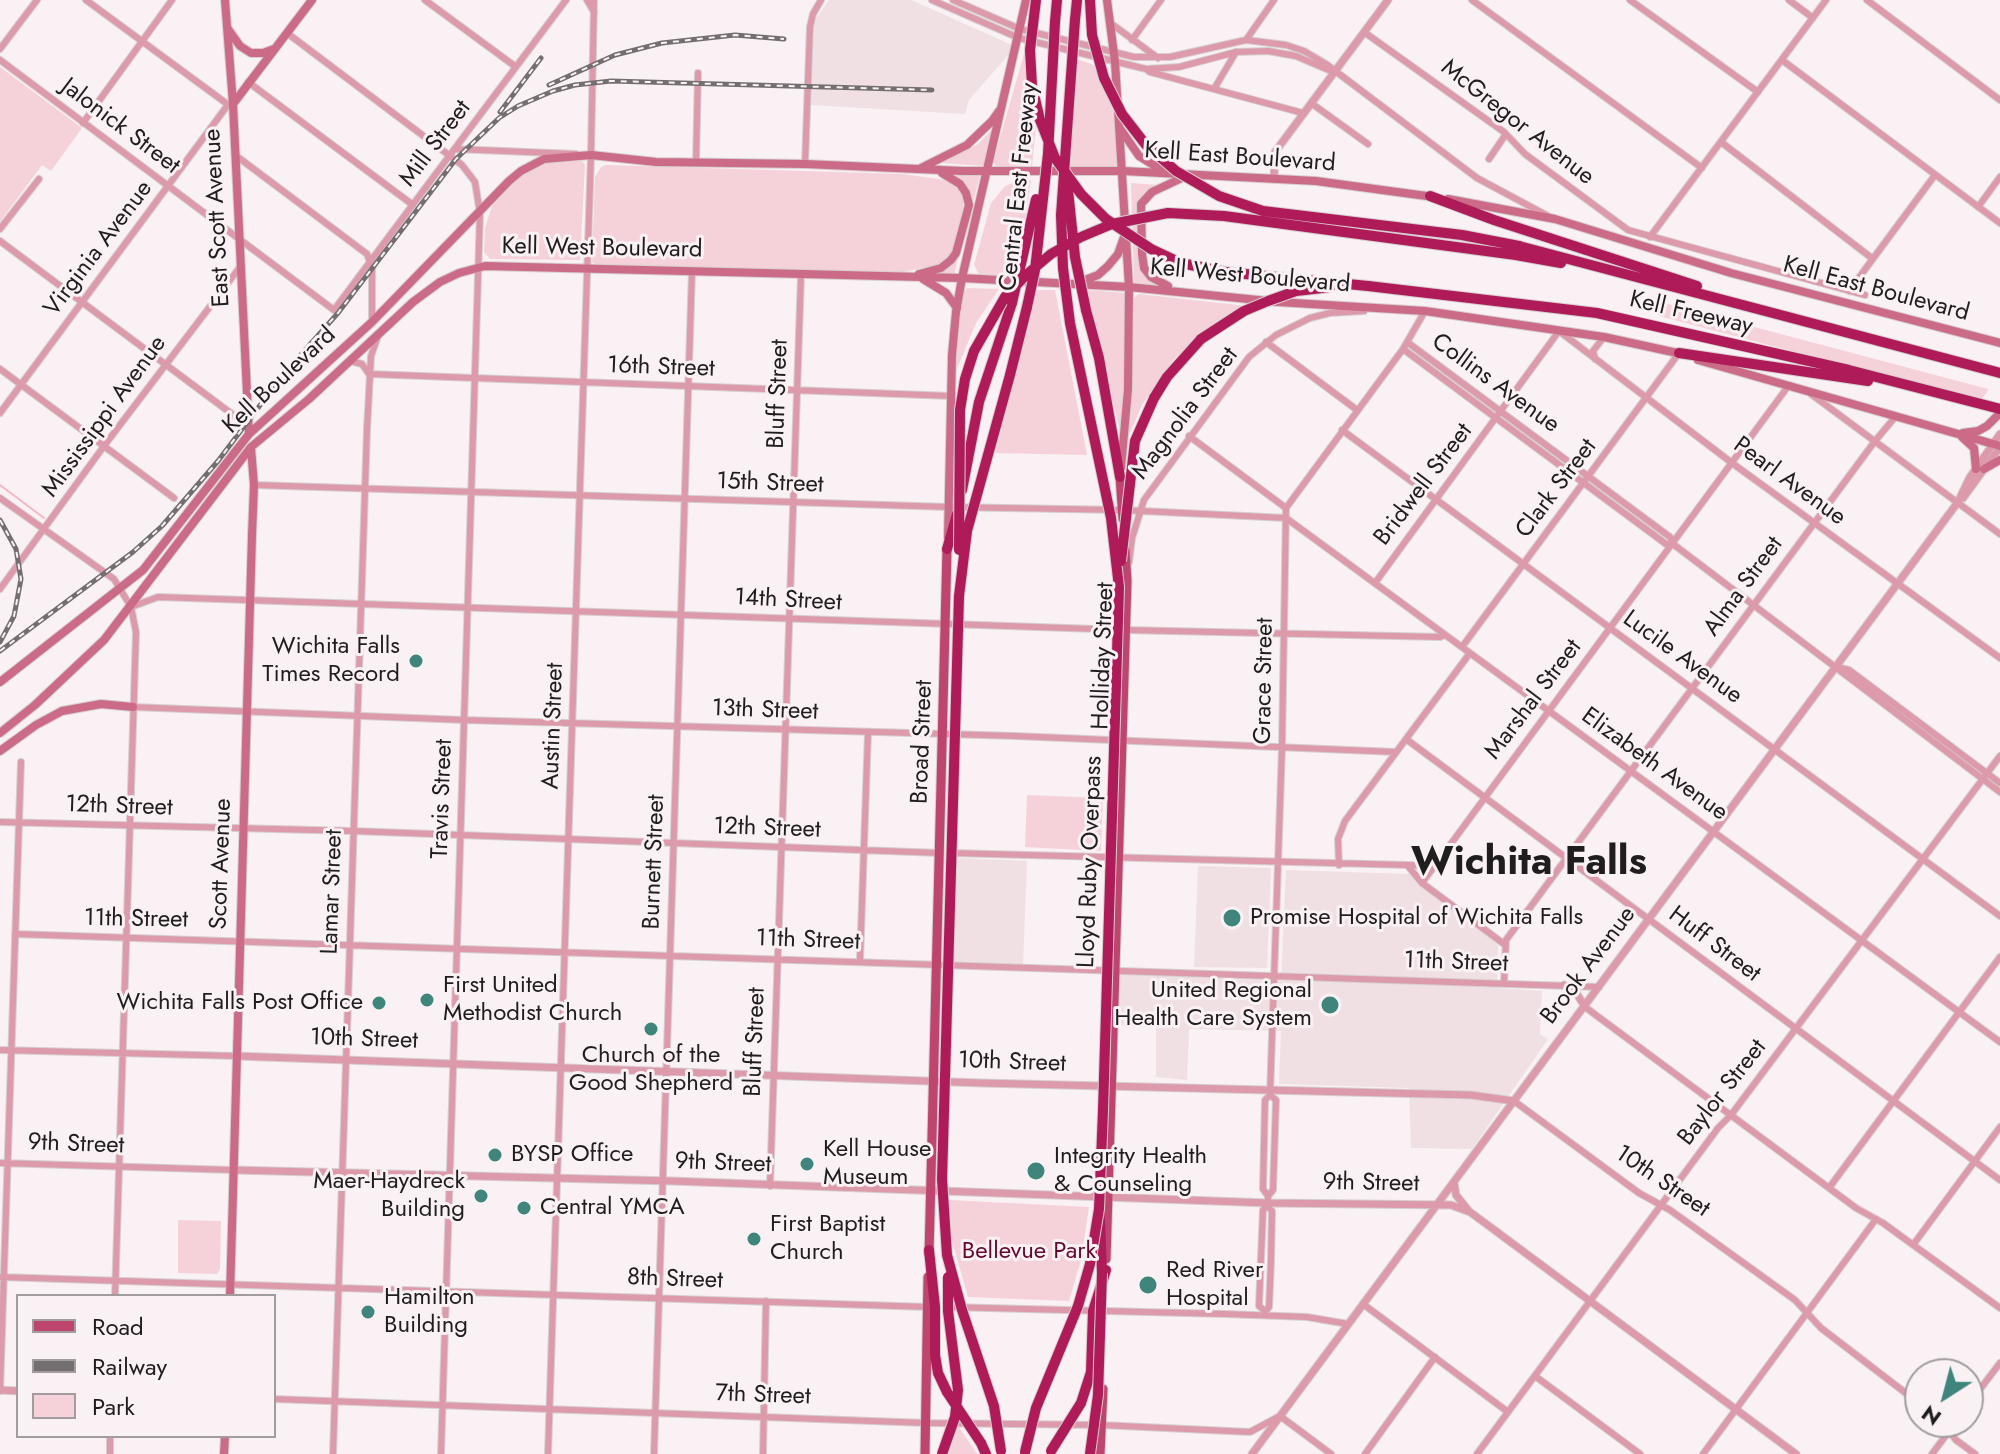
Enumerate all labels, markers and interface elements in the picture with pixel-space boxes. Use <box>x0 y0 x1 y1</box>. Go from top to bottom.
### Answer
street label: McGregor Avenue <box>1435 54 1599 192</box>
street label: Jalonick Street <box>55 73 185 181</box>
street label: Central East Freeway <box>995 82 1045 292</box>
street label: Mill Street <box>394 95 478 193</box>
street label: East Scott Avenue <box>199 128 237 308</box>
street label: Kell East Boulevard <box>1144 137 1336 179</box>
street label: Virginia Avenue <box>39 176 159 322</box>
street label: Kell West Boulevard <box>501 233 703 265</box>
street label: Kell East Boulevard <box>1780 251 1972 329</box>
street label: Kell West Boulevard <box>1149 254 1351 300</box>
street label: Kell Freeway <box>1627 286 1755 342</box>
street label: Kell Boulevard <box>217 321 343 441</box>
street label: Collins Avenue <box>1425 328 1565 440</box>
street label: Mississippi Avenue <box>37 331 173 503</box>
street label: Bluff Street <box>763 339 795 449</box>
street label: Magnolia Street <box>1127 342 1245 486</box>
street label: 16th Street <box>607 352 715 384</box>
street label: Bridwell Street <box>1369 418 1479 552</box>
street label: Pearl Avenue <box>1727 432 1851 532</box>
street label: Clark Street <box>1510 434 1604 544</box>
street label: 15th Street <box>716 468 824 500</box>
street label: Alma Street <box>1698 532 1790 642</box>
street label: Holliday Street <box>1087 582 1121 730</box>
street label: 14th Street <box>734 584 842 618</box>
street label: Lucile Avenue <box>1617 605 1747 711</box>
street label: Grace Street <box>1249 617 1281 745</box>
place label: Wichita Falls Times Record <box>262 633 400 689</box>
street label: Marshal Street <box>1479 634 1589 766</box>
marker: Wichita Falls Times Record <box>407 652 425 670</box>
street label: Austin Street <box>537 662 571 790</box>
street label: Broad Street <box>906 680 940 804</box>
street label: 13th Street <box>711 695 819 727</box>
street label: Elizabeth Avenue <box>1575 702 1733 828</box>
street label: Travis Street <box>427 739 459 859</box>
street label: Lloyd Ruby Overpass <box>1073 755 1109 969</box>
street label: 12th Street <box>65 791 173 823</box>
street label: Burnett Street <box>638 794 672 930</box>
street label: Scott Avenue <box>205 798 239 930</box>
street label: 12th Street <box>713 813 821 845</box>
street label: Lamar Street <box>316 829 350 955</box>
district label: Wichita Falls <box>1411 840 1647 888</box>
street label: Brook Avenue <box>1535 901 1643 1031</box>
street label: Huff Street <box>1662 901 1766 989</box>
place label: Promise Hospital of Wichita Falls <box>1250 904 1583 932</box>
street label: 11th Street <box>84 905 188 935</box>
marker: Promise Hospital of Wichita Falls <box>1221 907 1243 929</box>
street label: 11th Street <box>755 925 861 957</box>
street label: 11th Street <box>1403 947 1509 979</box>
place label: First United Methodist Church <box>443 972 622 1028</box>
place label: United Regional Health Care System <box>1114 977 1312 1033</box>
street label: Bluff Street <box>740 987 772 1097</box>
place label: Wichita Falls Post Office <box>117 989 363 1017</box>
marker: First United Methodist Church <box>418 991 436 1009</box>
marker: Wichita Falls Post Office <box>370 994 388 1012</box>
marker: United Regional Health Care System <box>1319 994 1341 1016</box>
marker: Church of the Good Shepherd <box>642 1020 660 1038</box>
street label: 10th Street <box>310 1024 418 1056</box>
street label: Baylor Street <box>1673 1034 1773 1152</box>
place label: Church of the Good Shepherd <box>569 1042 733 1098</box>
street label: 10th Street <box>958 1047 1066 1079</box>
street label: 9th Street <box>27 1129 125 1161</box>
place label: Kell House Museum <box>823 1136 931 1192</box>
street label: 10th Street <box>1609 1140 1715 1224</box>
place label: BYSP Office <box>511 1141 633 1169</box>
place label: Integrity Health & Counseling <box>1054 1143 1207 1199</box>
marker: BYSP Office <box>486 1146 504 1164</box>
street label: 9th Street <box>674 1148 772 1180</box>
marker: Kell House Museum <box>798 1155 816 1173</box>
marker: Integrity Health & Counseling <box>1025 1160 1047 1182</box>
place label: Maer-Haydreck Building <box>313 1168 465 1224</box>
street label: 9th Street <box>1322 1169 1420 1199</box>
marker: Maer-Haydreck Building <box>472 1187 490 1205</box>
place label: Central YMCA <box>540 1194 684 1222</box>
marker: Central YMCA <box>515 1199 533 1217</box>
place label: First Baptist Church <box>770 1211 885 1267</box>
marker: First Baptist Church <box>745 1230 763 1248</box>
park label: Bellevue Park <box>962 1238 1096 1266</box>
place label: Red River Hospital <box>1166 1257 1263 1313</box>
street label: 8th Street <box>627 1264 723 1296</box>
marker: Red River Hospital <box>1137 1274 1159 1296</box>
place label: Hamilton Building <box>384 1284 475 1340</box>
legend <box>16 1294 276 1438</box>
marker: Hamilton Building <box>359 1303 377 1321</box>
text: Road <box>92 1309 144 1344</box>
text: Railway <box>92 1349 167 1384</box>
north arrow <box>1904 1358 1984 1438</box>
street label: 7th Street <box>715 1380 811 1412</box>
text: Park <box>92 1389 135 1424</box>
text: N <box>1915 1398 1948 1434</box>

